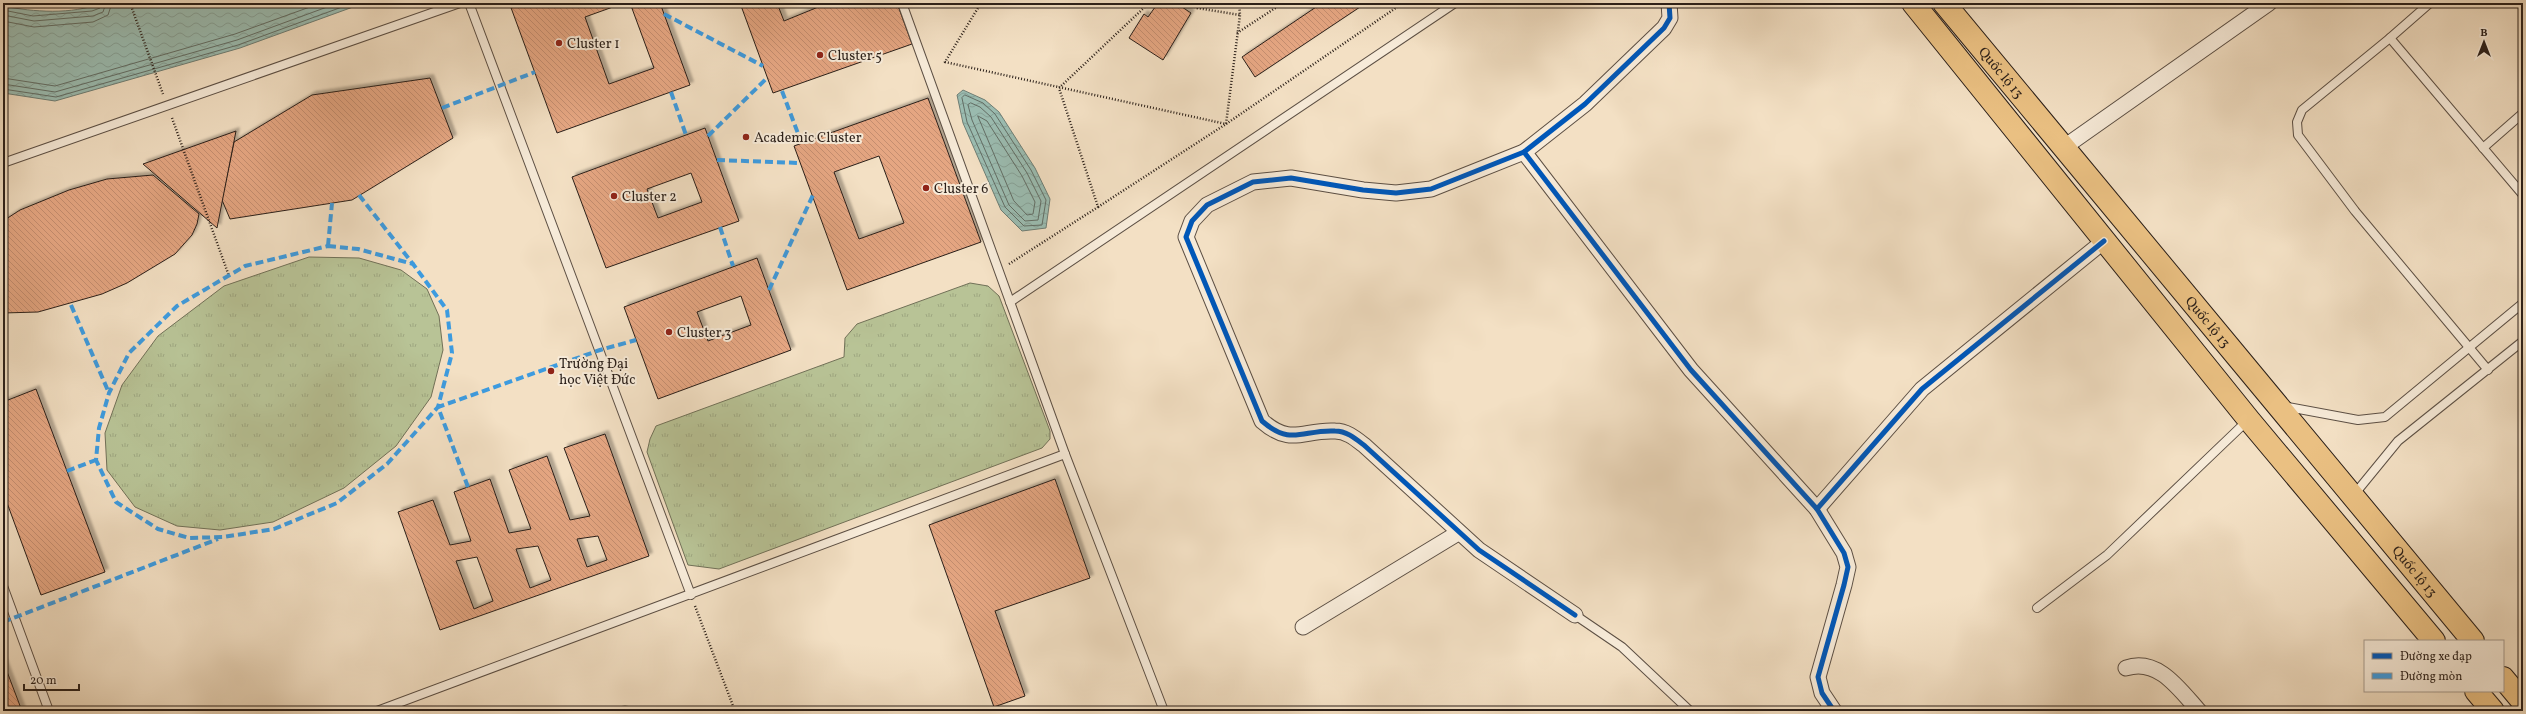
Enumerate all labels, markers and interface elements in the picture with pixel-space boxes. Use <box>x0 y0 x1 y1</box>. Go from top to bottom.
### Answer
north arrow <box>2464 22 2504 62</box>
text: B <box>2480 26 2488 41</box>
place label: Cluster 1 <box>567 35 620 54</box>
marker: Cluster 1 <box>554 38 564 48</box>
street label: Quốc lộ 13 <box>1973 43 2027 103</box>
place label: Cluster 5 <box>828 47 882 66</box>
marker: Cluster 5 <box>815 50 825 60</box>
place label: Academic Cluster <box>754 129 862 148</box>
marker: Academic Cluster <box>741 132 751 142</box>
place label: Cluster 6 <box>934 180 988 199</box>
marker: Cluster 6 <box>921 183 931 193</box>
place label: Cluster 2 <box>622 188 677 207</box>
marker: Cluster 2 <box>609 191 619 201</box>
street label: Quốc lộ 13 <box>2180 293 2234 352</box>
place label: Cluster 3 <box>677 324 731 343</box>
marker: Cluster 3 <box>664 327 674 337</box>
place label: Trường Đại học Việt Đức <box>559 355 636 390</box>
marker: Trường Đại học Việt Đức <box>546 366 556 376</box>
street label: Quốc lộ 13 <box>2387 542 2441 602</box>
legend <box>2364 640 2504 692</box>
text: Đường xe đạp <box>2400 649 2472 665</box>
scale bar <box>24 666 79 692</box>
text: Đường mòn <box>2400 669 2462 685</box>
text: 20 m <box>30 673 57 689</box>

